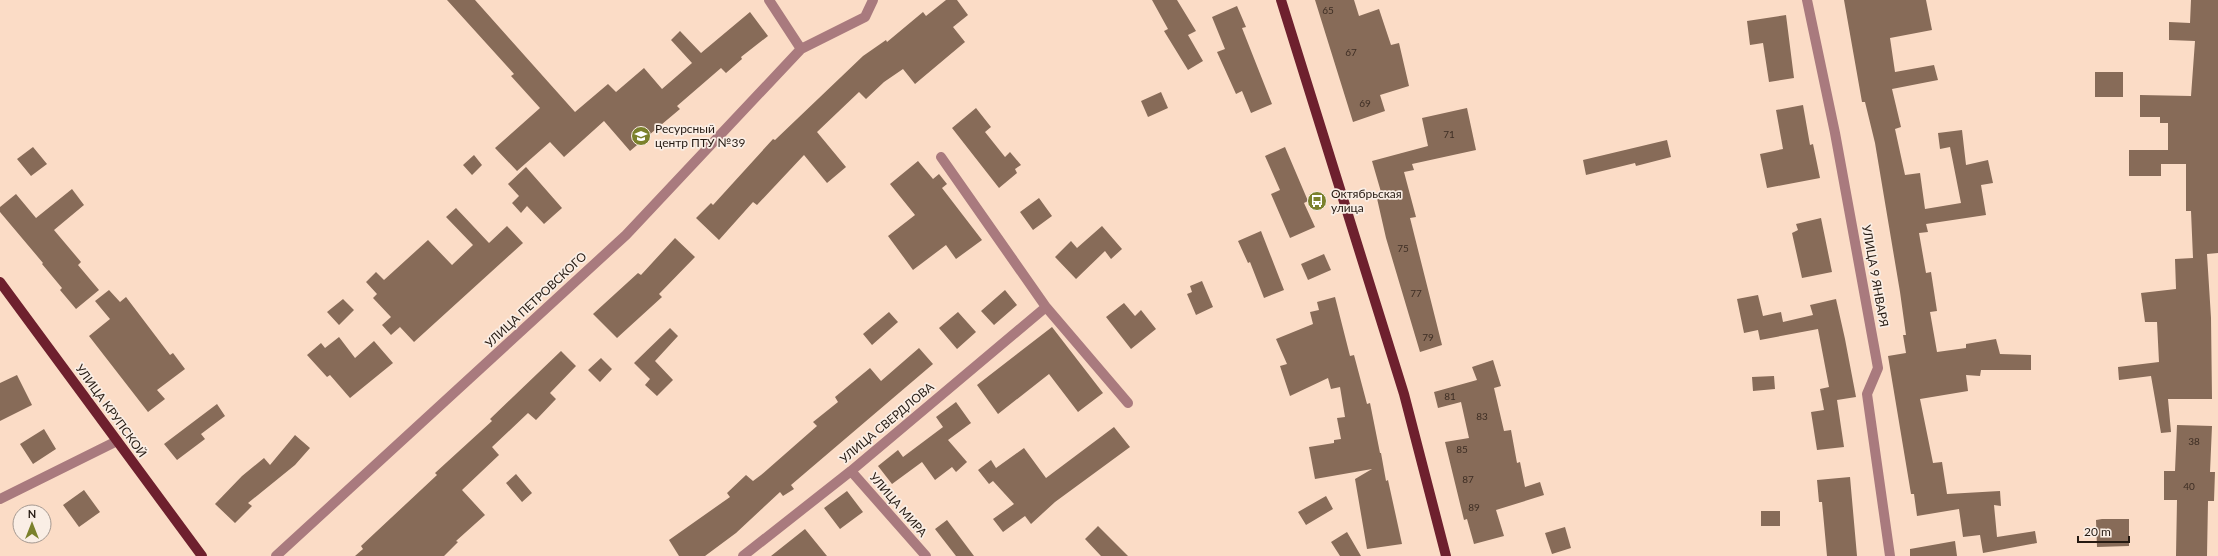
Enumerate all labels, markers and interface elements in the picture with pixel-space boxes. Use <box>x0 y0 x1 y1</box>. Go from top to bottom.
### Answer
house number: 65 <box>1322 4 1334 16</box>
house number: 67 <box>1345 46 1357 58</box>
house number: 69 <box>1359 97 1371 109</box>
place label: Ресурсный центр ПТУ №39 <box>655 121 745 150</box>
school or university icon: Ресурсный центр ПТУ №39 <box>630 125 652 147</box>
house number: 71 <box>1443 128 1455 140</box>
place label: Октябрьская улица <box>1331 186 1402 215</box>
bus stop icon: Октябрьская улица <box>1306 190 1328 212</box>
street label: УЛИЦА 9 ЯНВАРЯ <box>1859 224 1892 328</box>
house number: 75 <box>1397 242 1409 254</box>
street label: УЛИЦА ПЕТРОВСКОГО <box>482 248 590 351</box>
house number: 77 <box>1410 287 1422 299</box>
house number: 79 <box>1422 331 1434 343</box>
street label: УЛИЦА КРУПСКОЙ <box>73 361 150 460</box>
street label: УЛИЦА СВЕРДЛОВА <box>837 378 937 466</box>
house number: 81 <box>1444 390 1456 402</box>
house number: 83 <box>1476 410 1488 422</box>
house number: 38 <box>2188 435 2200 447</box>
house number: 85 <box>1456 443 1468 455</box>
street label: УЛИЦА МИРА <box>866 469 931 541</box>
house number: 87 <box>1462 473 1474 485</box>
house number: 40 <box>2183 480 2195 492</box>
house number: 89 <box>1468 501 1480 513</box>
north arrow <box>12 504 52 544</box>
text: N <box>28 507 36 520</box>
scale bar <box>2078 518 2129 544</box>
text: 20 m <box>2084 524 2111 539</box>

